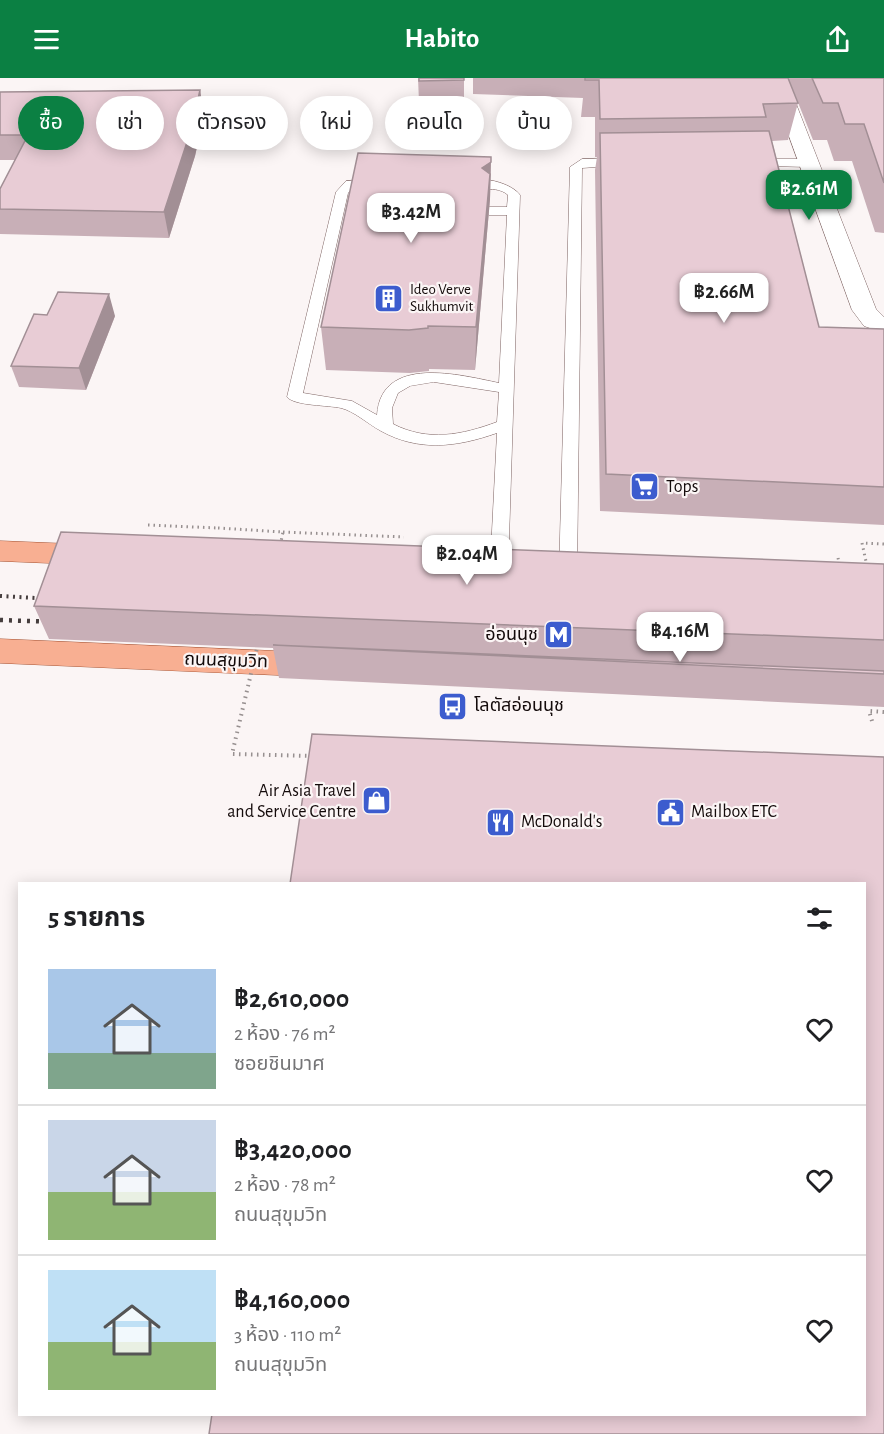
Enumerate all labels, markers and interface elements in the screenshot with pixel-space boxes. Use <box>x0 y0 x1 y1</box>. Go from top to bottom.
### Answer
icon: menu <box>30 23 63 56</box>
icon: share <box>821 23 854 56</box>
text: Habito <box>405 25 479 52</box>
chip: ซื้อ <box>18 96 84 150</box>
chip: เช่า <box>96 96 164 150</box>
chip: ตัวกรอง <box>176 96 288 150</box>
chip: ใหม่ <box>300 96 373 150</box>
chip: คอนโด <box>385 96 484 150</box>
chip: บ้าน <box>496 96 572 150</box>
pin: ฿2.61M <box>760 170 858 221</box>
text: ฿2.61M <box>780 179 838 199</box>
pin: ฿3.42M <box>362 193 460 244</box>
text: ฿3.42M <box>381 202 441 222</box>
pin: ฿2.66M <box>675 273 773 324</box>
building icon: Ideo Verve Sukhumvit <box>373 282 405 314</box>
place label: Ideo Verve Sukhumvit <box>410 282 474 314</box>
text: ฿2.66M <box>694 282 754 302</box>
supermarket icon: Tops <box>629 471 661 503</box>
place label: Tops <box>666 478 698 496</box>
pin: ฿2.04M <box>418 535 516 586</box>
text: ฿2.04M <box>436 544 498 564</box>
pin: ฿4.16M <box>631 612 729 663</box>
metro station icon: อ่อนนุช <box>543 619 575 651</box>
text: ฿4.16M <box>650 621 710 641</box>
place label: อ่อนนุช <box>485 625 538 645</box>
street label: ถนนสุขุมวิท <box>184 651 268 672</box>
bus stop icon: โลตัสอ่อนนุช <box>437 690 469 722</box>
place label: โลตัสอ่อนนุช <box>474 696 564 716</box>
place label: Air Asia Travel and Service Centre <box>227 782 356 821</box>
shop icon: Air Asia Travel and Service Centre <box>361 785 393 817</box>
public building icon: Mailbox ETC <box>654 796 686 828</box>
place label: Mailbox ETC <box>691 803 777 821</box>
restaurant icon: McDonald's <box>484 806 516 838</box>
place label: McDonald's <box>521 813 603 831</box>
icon: filters <box>803 902 836 935</box>
text: 5 รายการ <box>48 905 145 931</box>
text: ฿2,610,000 <box>234 986 349 1012</box>
icon: home <box>96 993 168 1065</box>
icon: heart <box>803 1013 836 1046</box>
text: 2 ห้อง · 76 m² <box>234 1024 336 1044</box>
text: ซอยชินมาศ <box>234 1054 325 1074</box>
text: ฿3,420,000 <box>234 1137 352 1163</box>
icon: home <box>96 1144 168 1216</box>
icon: heart <box>803 1164 836 1197</box>
text: 2 ห้อง · 78 m² <box>234 1175 336 1195</box>
text: ถนนสุขุมวิท <box>234 1205 327 1225</box>
text: ฿4,160,000 <box>234 1287 350 1313</box>
icon: home <box>96 1294 168 1366</box>
icon: heart <box>803 1314 836 1347</box>
text: 3 ห้อง · 110 m² <box>234 1325 341 1345</box>
text: ถนนสุขุมวิท <box>234 1355 327 1375</box>

